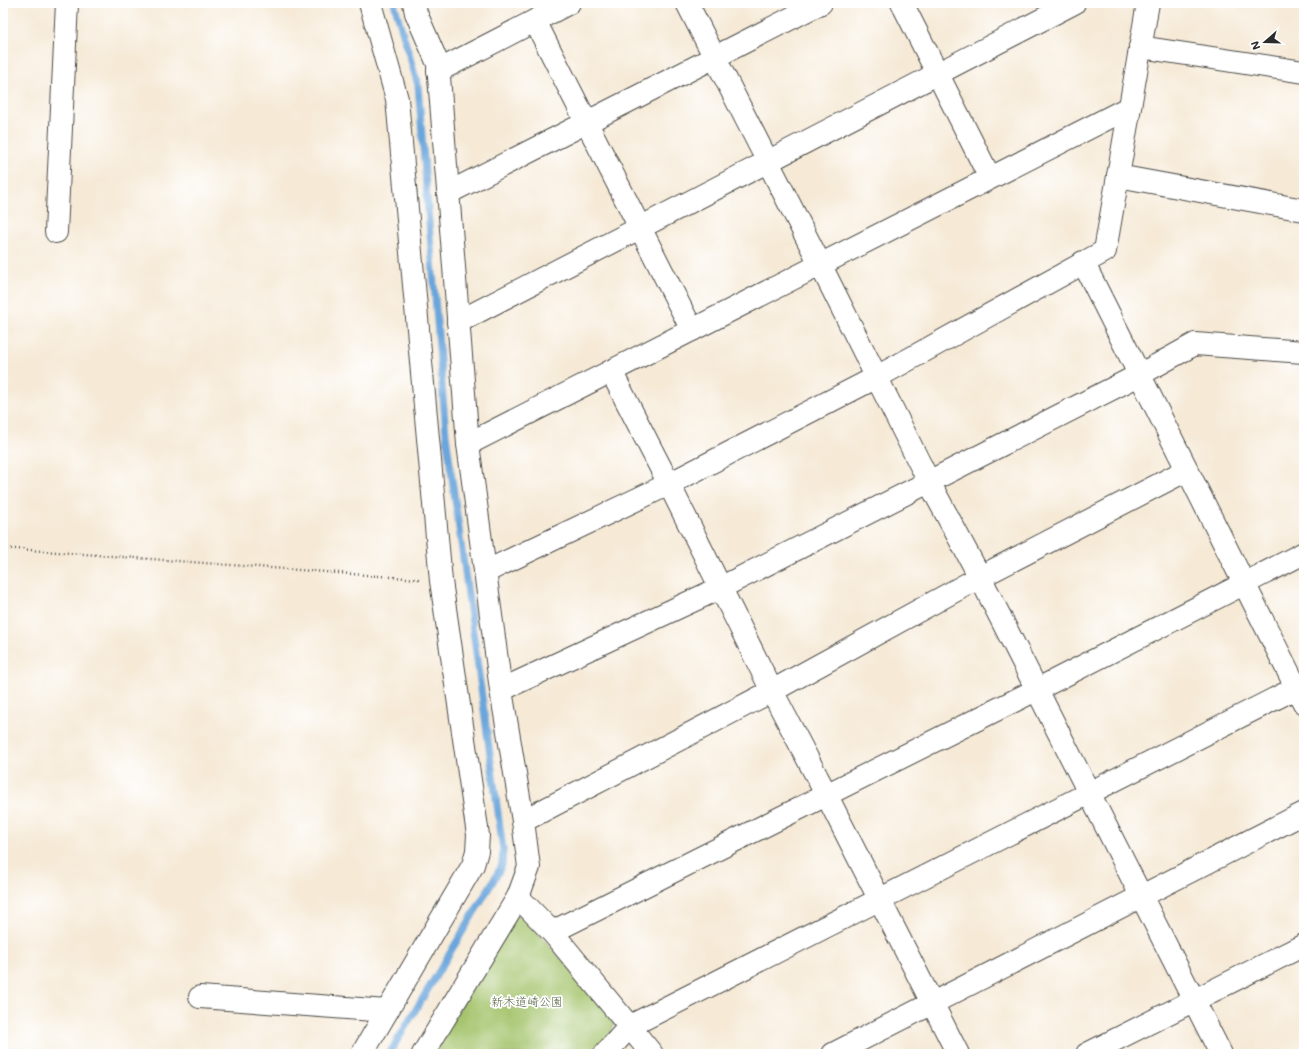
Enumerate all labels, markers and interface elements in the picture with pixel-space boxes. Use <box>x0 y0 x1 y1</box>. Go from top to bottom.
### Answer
north arrow <box>1245 22 1285 62</box>
text: N <box>1247 39 1264 52</box>
park label: 新木道崎公園 <box>491 993 563 1009</box>

